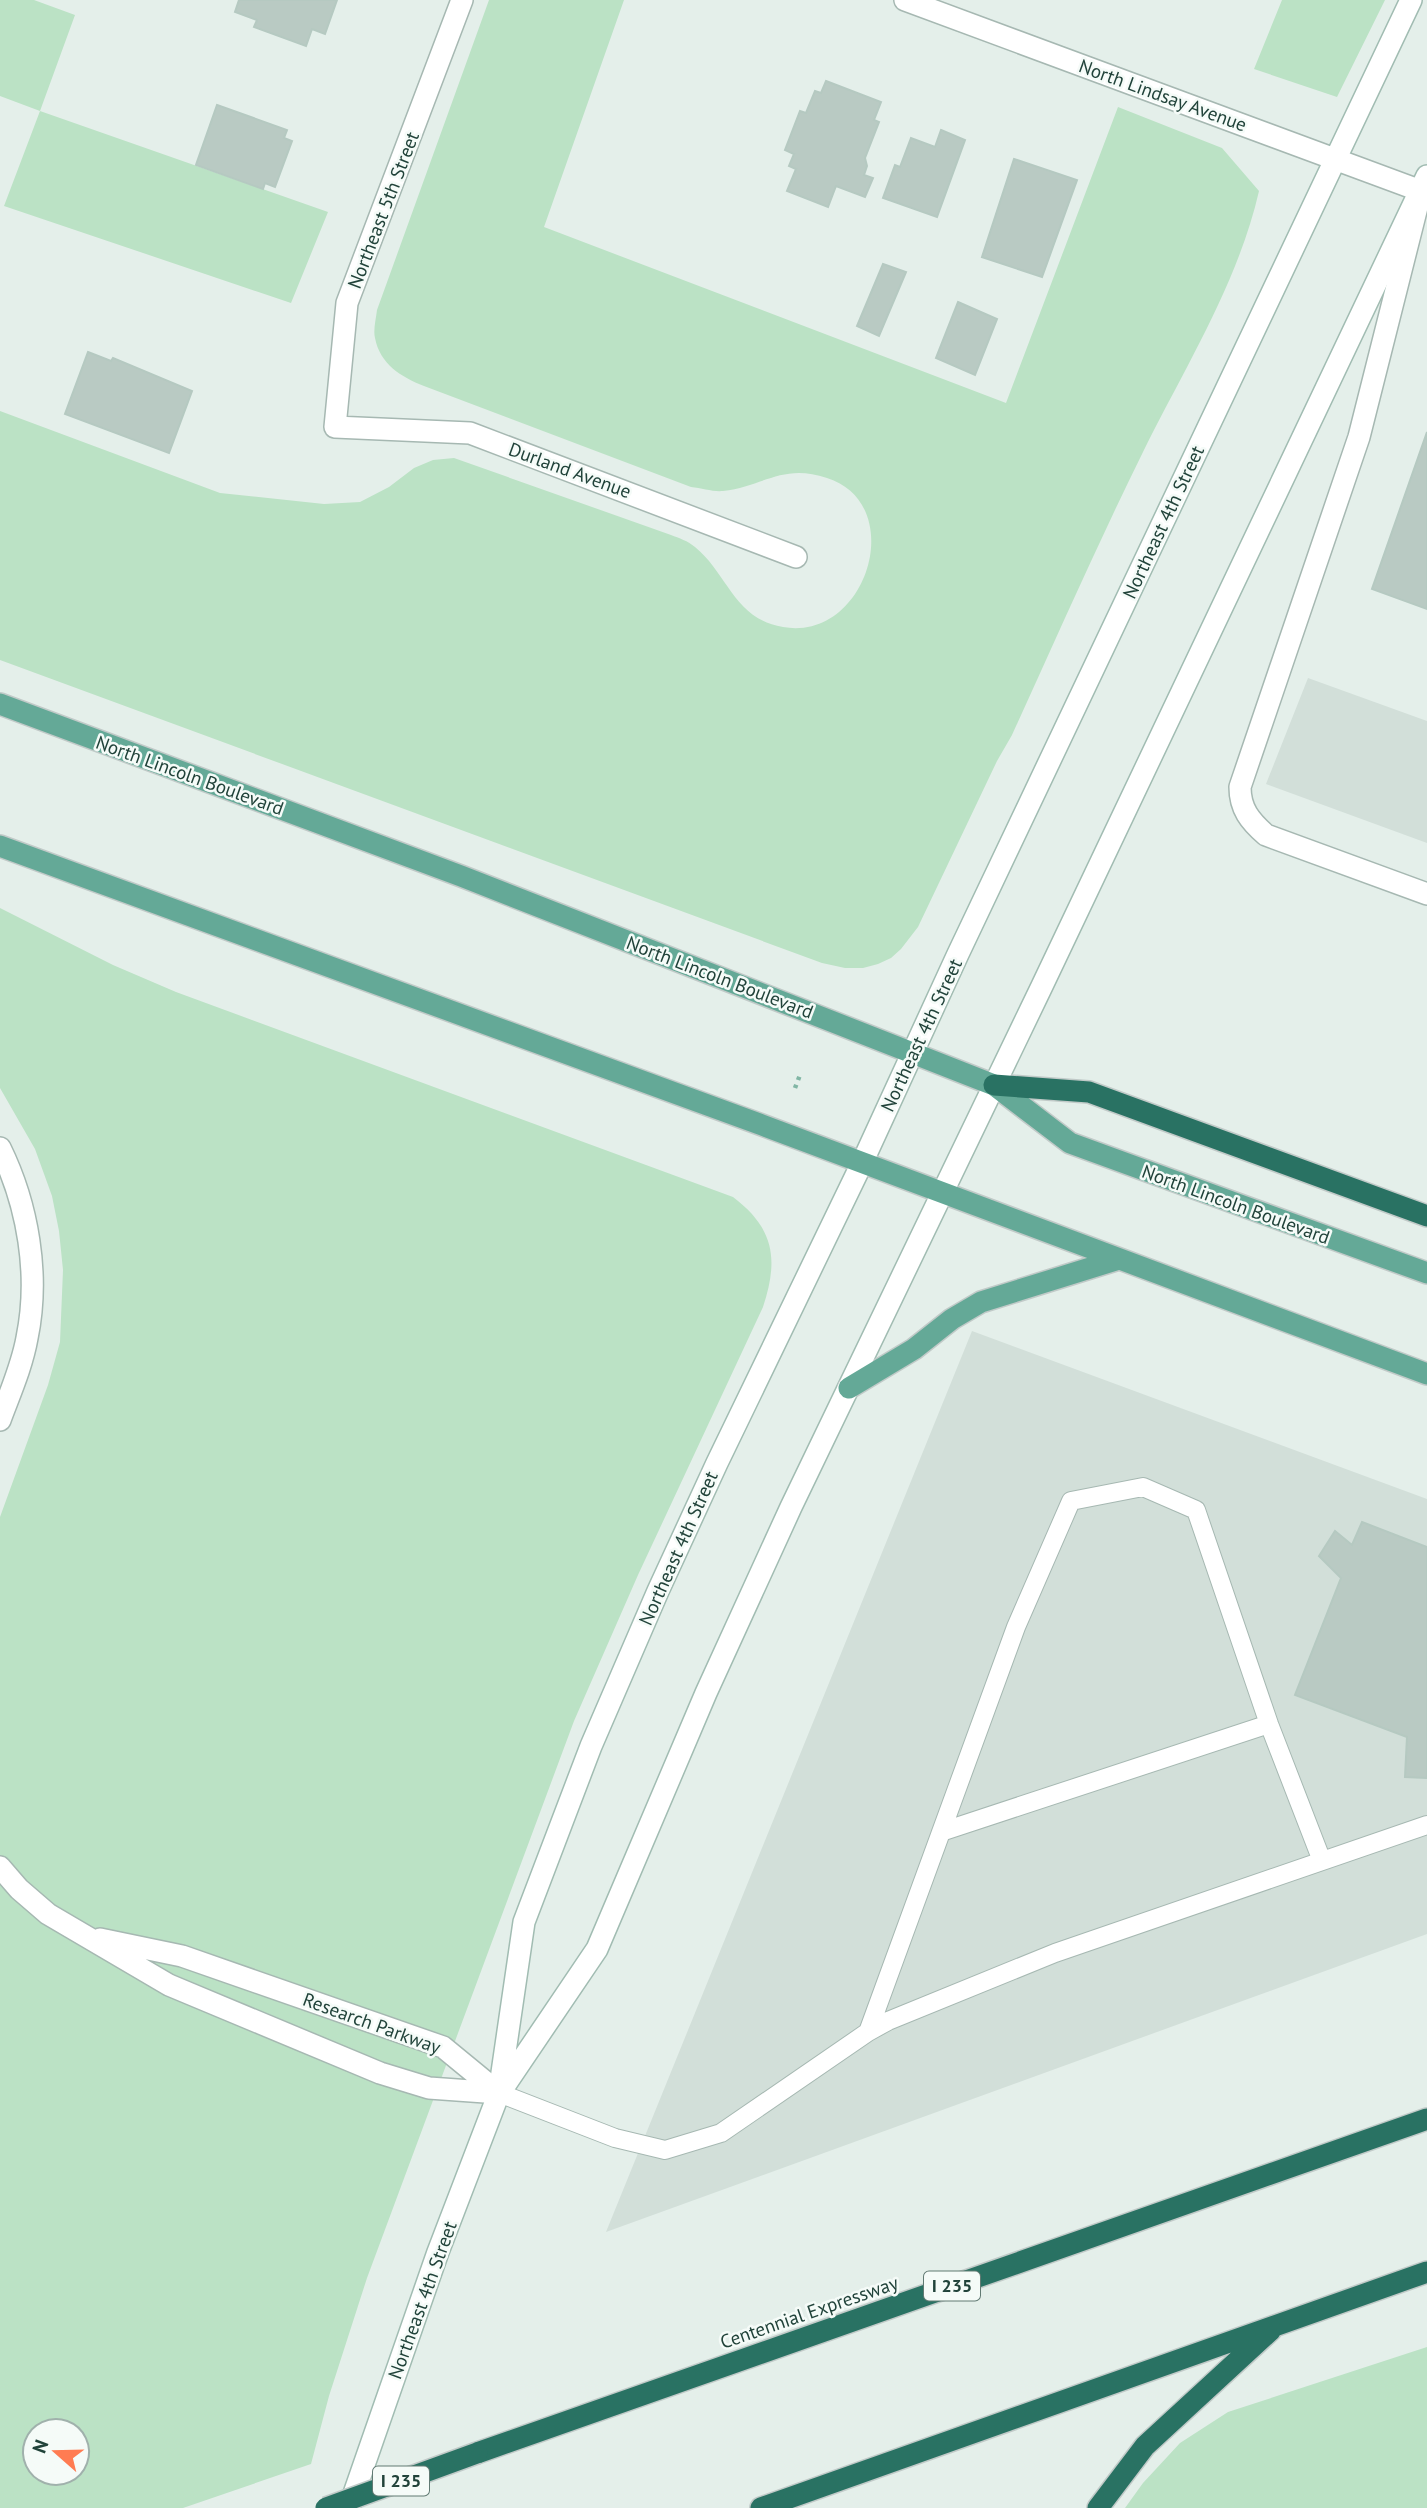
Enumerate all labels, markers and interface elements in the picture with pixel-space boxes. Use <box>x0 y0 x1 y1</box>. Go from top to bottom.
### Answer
street label: North Lindsay Avenue <box>1076 53 1250 137</box>
street label: Northeast 5th Street <box>342 128 424 292</box>
street label: Durland Avenue <box>506 437 634 503</box>
street label: Northeast 4th Street <box>1117 441 1209 602</box>
street label: North Lincoln Boulevard <box>93 730 287 820</box>
street label: North Lincoln Boulevard <box>623 930 817 1024</box>
street label: Northeast 4th Street <box>875 954 967 1115</box>
street label: North Lincoln Boulevard <box>1139 1159 1333 1249</box>
street label: Northeast 4th Street <box>633 1467 723 1629</box>
street label: Research Parkway <box>300 1987 444 2059</box>
street label: Northeast 4th Street <box>382 2217 462 2382</box>
street label: Centennial Expressway <box>717 2270 901 2354</box>
road number: I 235 <box>924 2272 980 2300</box>
north arrow <box>21 2417 91 2487</box>
text: N <box>27 2436 53 2456</box>
road number: I 235 <box>373 2466 429 2496</box>

